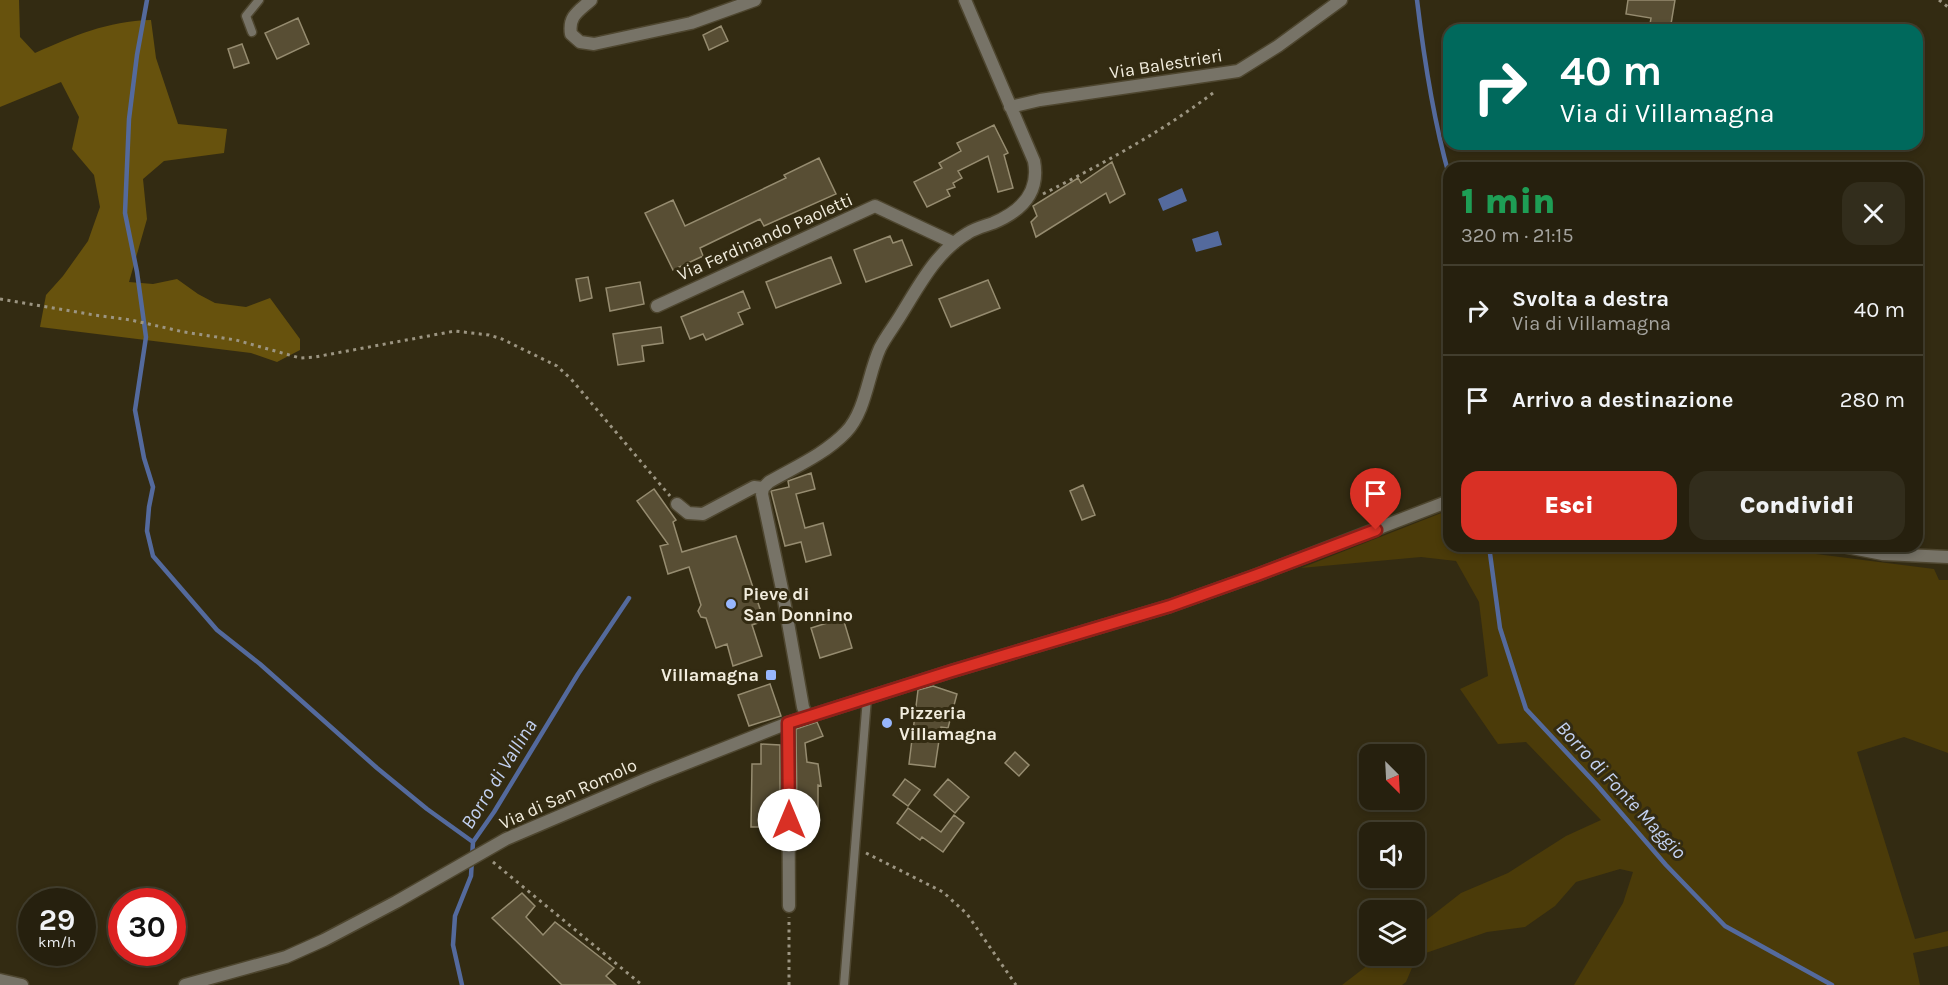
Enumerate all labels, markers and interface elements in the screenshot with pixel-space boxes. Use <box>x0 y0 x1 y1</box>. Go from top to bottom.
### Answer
street label: Via Balestrieri <box>1108 44 1224 84</box>
text: 40 m <box>1560 46 1662 96</box>
icon: right <box>1461 48 1539 126</box>
text: Via di Villamagna <box>1560 97 1775 129</box>
text: 1 min <box>1461 180 1555 222</box>
button: close <box>1842 182 1905 245</box>
street label: Via Ferdinando Paoletti <box>674 188 856 286</box>
text: 320 m · 21:15 <box>1461 224 1574 247</box>
text: Svolta a destra <box>1512 286 1669 312</box>
icon: right <box>1461 294 1494 327</box>
text: 40 m <box>1854 297 1905 323</box>
text: Via di Villamagna <box>1512 312 1671 335</box>
icon: arrive <box>1461 384 1494 417</box>
text: Arrivo a destinazione <box>1512 387 1733 413</box>
text: 280 m <box>1840 387 1905 413</box>
pin <box>1350 468 1401 530</box>
button: Esci <box>1461 471 1677 540</box>
button: Condividi <box>1689 471 1905 540</box>
icon: arrive <box>1359 477 1392 510</box>
place label: Pieve di San Donnino <box>743 583 853 626</box>
marker: Pieve di San Donnino <box>724 597 738 611</box>
place label: Villamagna <box>661 664 759 686</box>
marker: Villamagna <box>764 668 778 682</box>
place label: Pizzeria Villamagna <box>899 702 997 745</box>
water label: Borro di Vallina <box>456 715 542 833</box>
marker: Pizzeria Villamagna <box>880 716 894 730</box>
water label: Borro di Fonte Maggio <box>1551 716 1691 864</box>
north arrow <box>1359 744 1425 810</box>
map controls <box>1359 744 1425 966</box>
street label: Via di San Romolo <box>496 754 640 834</box>
position arrow <box>757 788 821 852</box>
button: sound <box>1359 822 1425 888</box>
speed limit sign: 30 <box>108 888 186 966</box>
button: layers <box>1359 900 1425 966</box>
text: 29 <box>39 902 75 938</box>
text: km/h <box>38 933 76 951</box>

